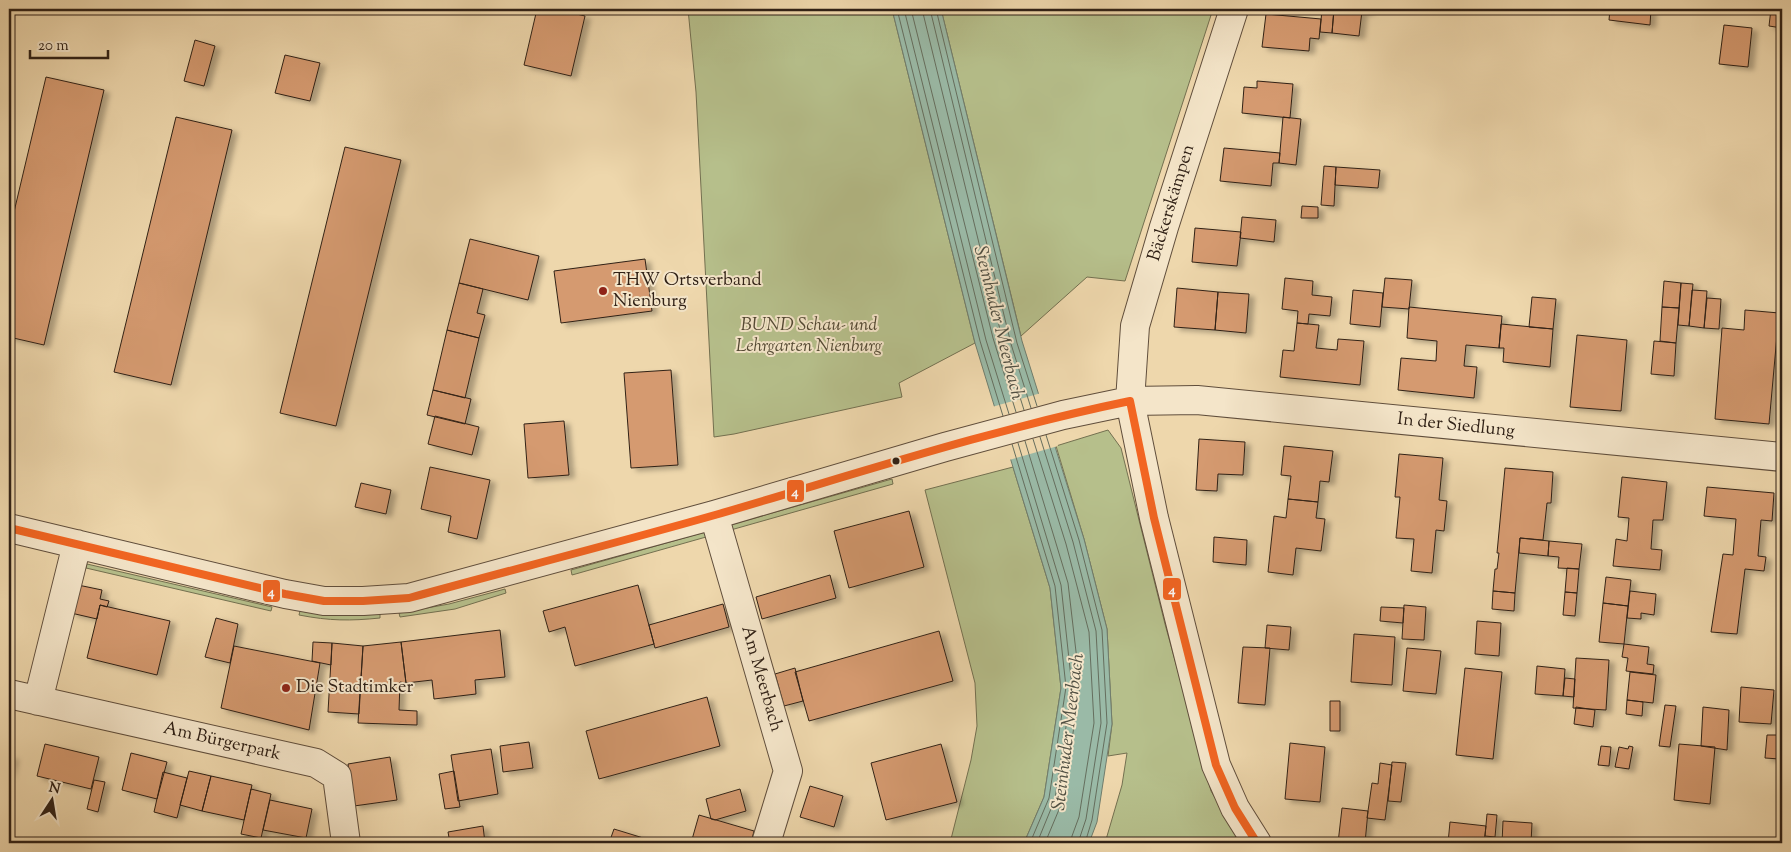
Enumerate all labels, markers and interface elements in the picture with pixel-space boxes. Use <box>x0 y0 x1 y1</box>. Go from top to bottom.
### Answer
scale bar <box>30 28 108 60</box>
text: 20 m <box>38 36 69 57</box>
street label: Bäckerskämpen <box>1142 141 1202 265</box>
water label: Steinhuder Meerbach <box>966 243 1030 404</box>
place label: THW Ortsverband Nienburg <box>613 268 762 315</box>
marker: THW Ortsverband Nienburg <box>597 285 609 297</box>
park label: BUND Schau- und Lehrgarten Nienburg <box>736 313 882 360</box>
street label: In der Siedlung <box>1396 407 1516 445</box>
unlabelled marker <box>891 456 901 466</box>
line badge: 4 <box>786 479 805 503</box>
text: 4 <box>790 483 799 503</box>
line badge: 4 <box>1162 577 1182 601</box>
line badge: 4 <box>262 579 281 603</box>
text: 4 <box>1167 581 1176 601</box>
text: 4 <box>266 583 275 603</box>
street label: Am Meerbach <box>733 623 789 736</box>
water label: Steinhuder Meerbach <box>1046 651 1092 812</box>
place label: Die Stadtimker <box>296 675 413 701</box>
marker: Die Stadtimker <box>280 682 292 694</box>
street label: Am Bürgerpark <box>161 716 284 768</box>
north arrow <box>28 774 78 824</box>
text: N <box>47 778 62 800</box>

